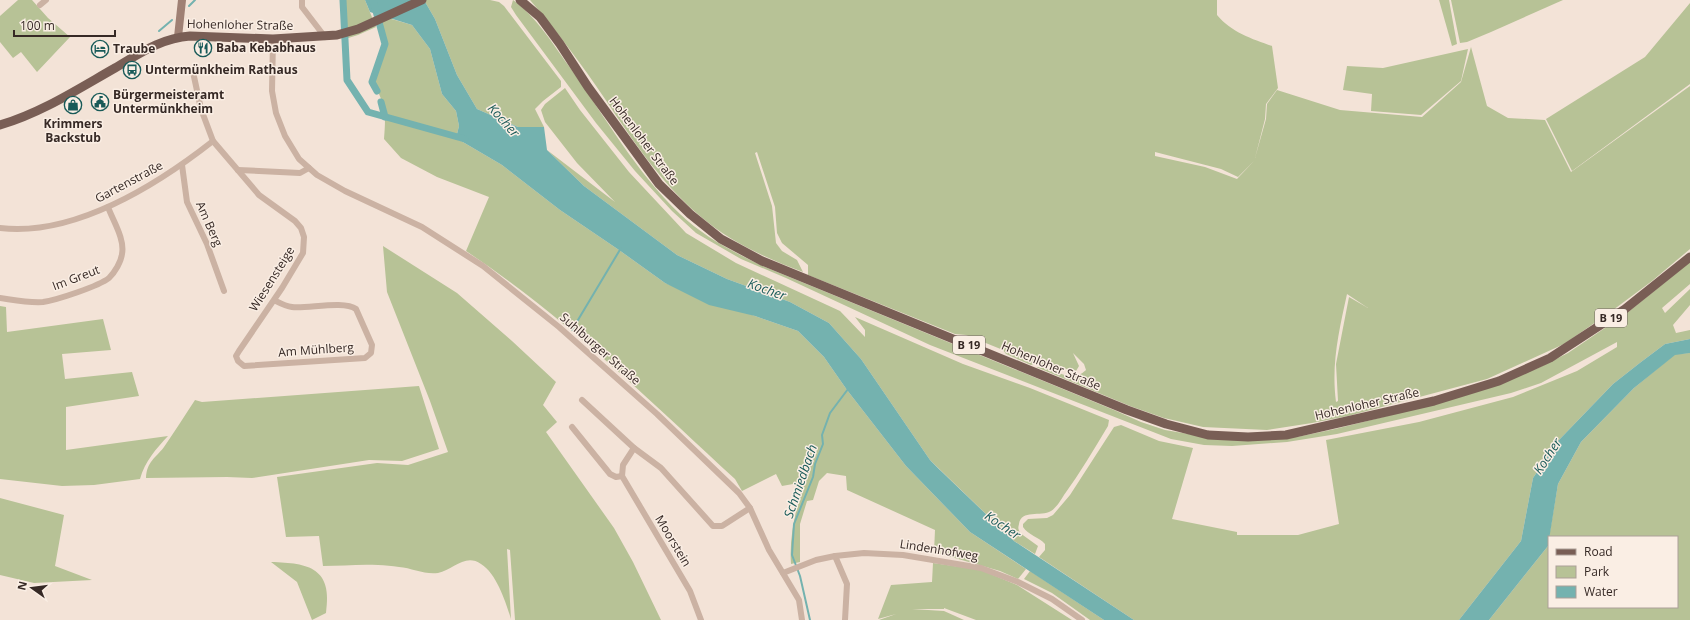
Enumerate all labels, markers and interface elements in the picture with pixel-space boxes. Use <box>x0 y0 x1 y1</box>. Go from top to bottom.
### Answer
scale bar <box>14 12 115 38</box>
street label: Hohenloher Straße <box>187 15 294 34</box>
text: 100 m <box>20 17 55 34</box>
restaurant icon: Baba Kebabhaus <box>193 38 213 58</box>
hotel icon: Traube <box>90 39 110 59</box>
place label: Baba Kebabhaus <box>216 39 316 56</box>
place label: Traube <box>113 40 155 57</box>
bus stop icon: Untermünkheim Rathaus <box>122 60 142 80</box>
place label: Untermünkheim Rathaus <box>145 61 298 78</box>
place label: Bürgermeisteramt Untermünkheim <box>113 86 224 117</box>
public building icon: Bürgermeisteramt Untermünkheim <box>90 92 110 112</box>
street label: Hohenloher Straße <box>606 93 683 189</box>
shop icon: Krimmers Backstub <box>63 95 83 115</box>
water label: Kocher <box>484 99 525 141</box>
place label: Krimmers Backstub <box>43 115 103 146</box>
street label: Gartenstraße <box>92 156 166 207</box>
street label: Am Berg <box>192 199 227 249</box>
street label: Wiesensteige <box>245 243 298 314</box>
street label: Im Greut <box>50 261 102 294</box>
water label: Kocher <box>745 274 789 305</box>
street label: Suhlburger Straße <box>556 309 645 389</box>
road number: B 19 <box>1595 309 1627 327</box>
road number: B 19 <box>953 336 985 354</box>
street label: Hohenloher Straße <box>999 337 1104 394</box>
street label: Am Mühlberg <box>278 338 355 361</box>
street label: Hohenloher Straße <box>1313 383 1421 424</box>
water label: Kocher <box>1529 434 1566 478</box>
water label: Schmiedbach <box>779 442 821 520</box>
water label: Kocher <box>982 506 1025 544</box>
street label: Moorstein <box>651 512 695 570</box>
street label: Lindenhofweg <box>899 535 980 564</box>
legend <box>1548 536 1678 608</box>
text: Road <box>1584 543 1613 560</box>
text: Park <box>1584 563 1610 580</box>
north arrow <box>12 568 52 608</box>
text: N <box>13 579 30 592</box>
text: Water <box>1584 583 1618 600</box>

